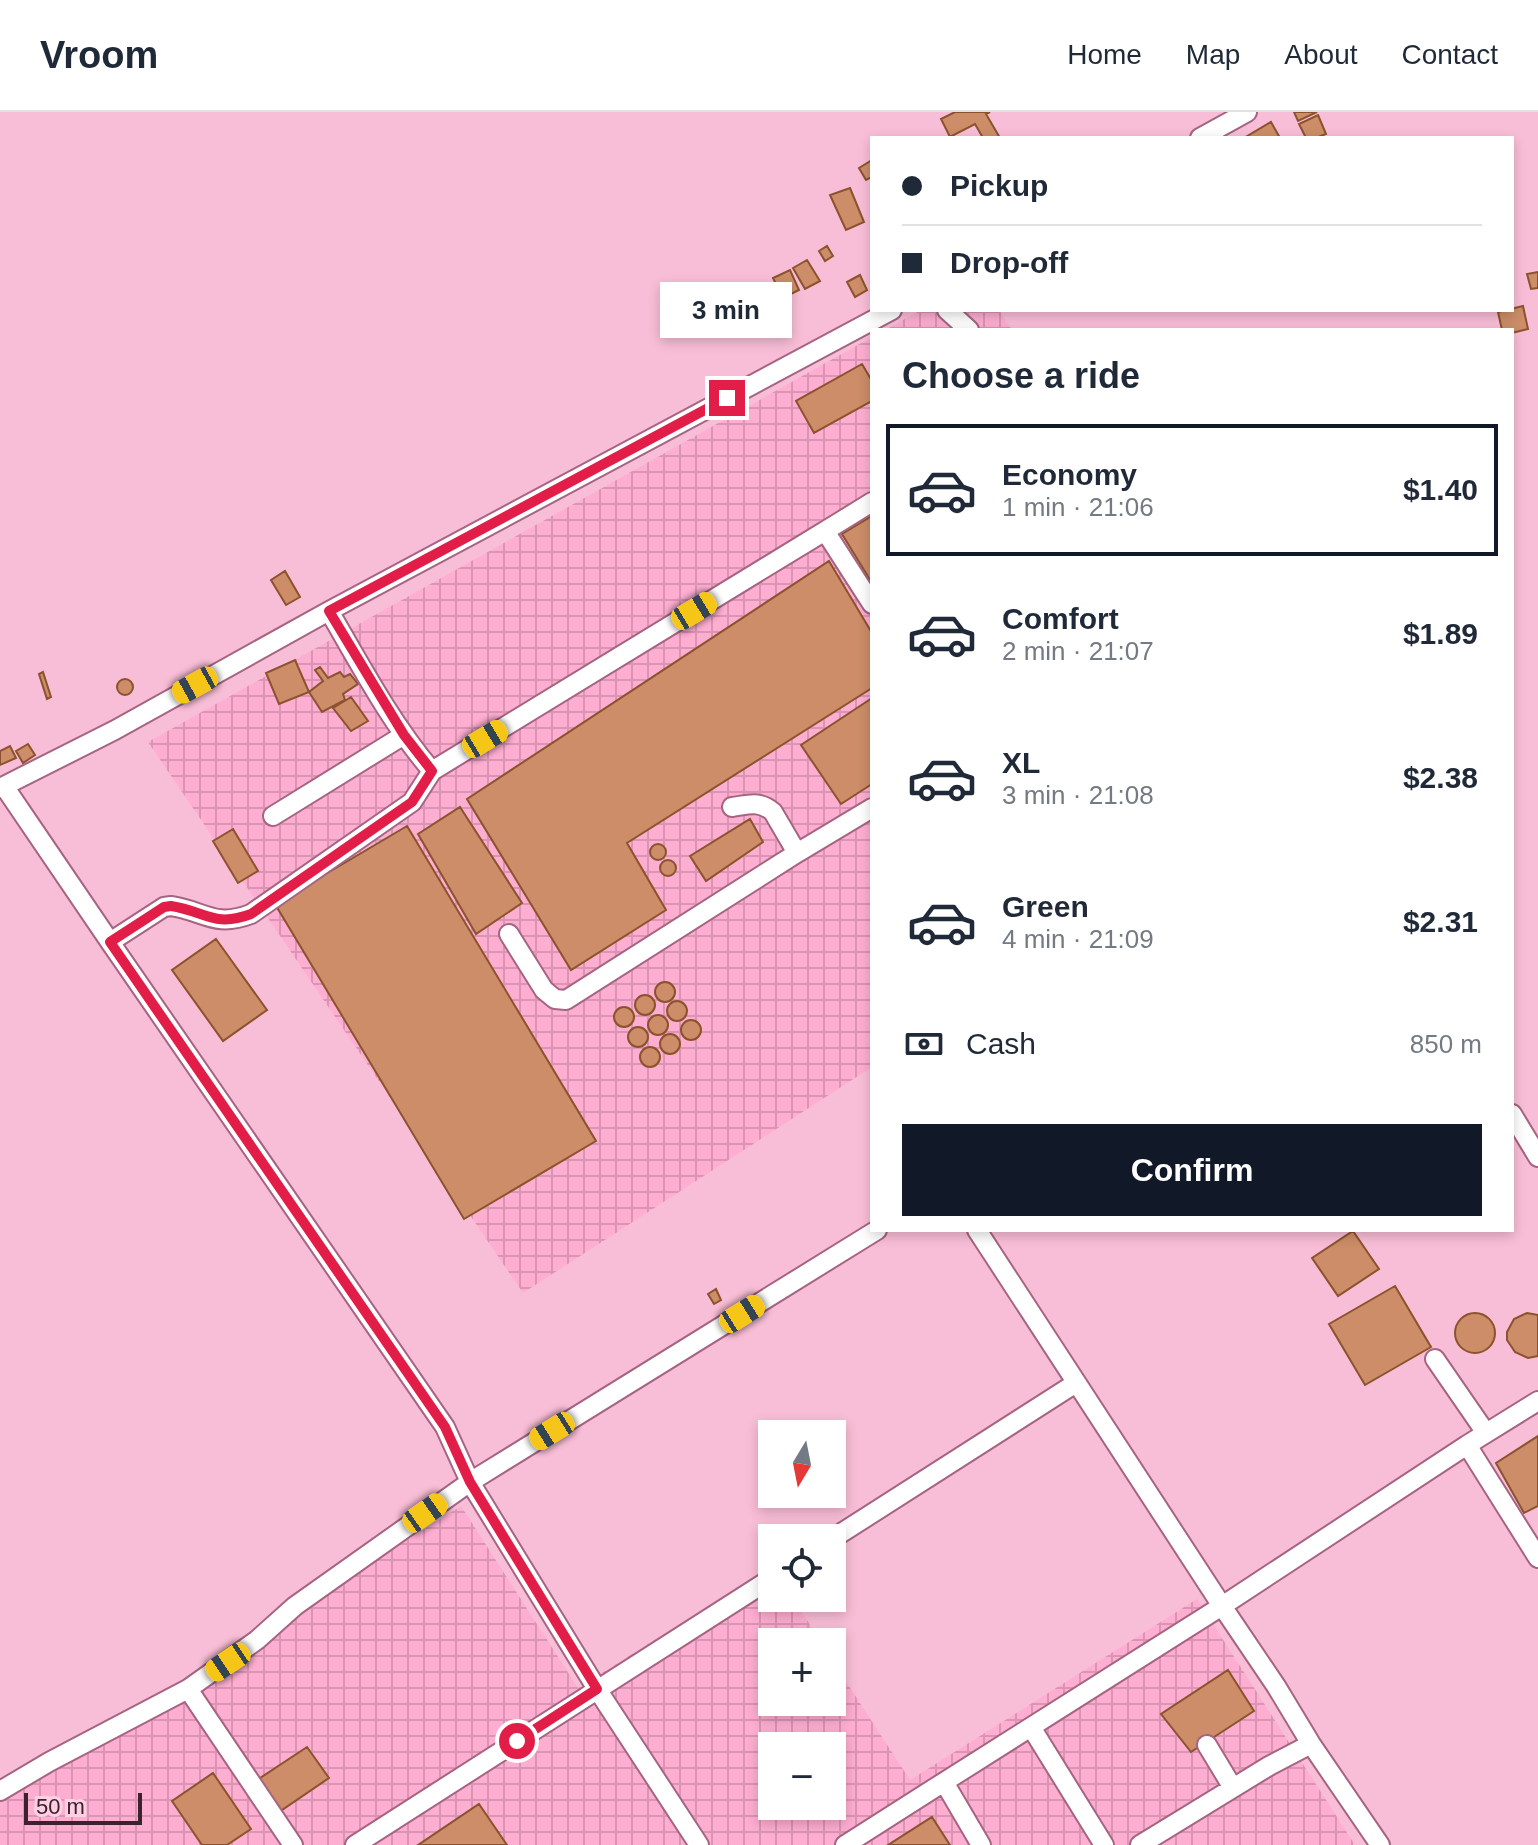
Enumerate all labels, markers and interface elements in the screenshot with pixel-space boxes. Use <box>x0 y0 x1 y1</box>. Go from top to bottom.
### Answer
text: Vroom <box>40 34 158 76</box>
text: Home <box>1067 39 1142 70</box>
text: Map <box>1186 39 1240 70</box>
text: About <box>1284 39 1358 70</box>
text: Contact <box>1402 39 1498 70</box>
text: Pickup <box>950 169 1048 202</box>
text: Drop-off <box>950 246 1068 279</box>
callout: 3 min <box>661 282 793 338</box>
text: 3 min <box>692 295 760 325</box>
text: Choose a ride <box>902 355 1140 396</box>
route end <box>709 380 745 416</box>
icon: car <box>906 454 978 526</box>
text: Economy <box>1002 458 1137 491</box>
text: $1.40 <box>1403 473 1478 506</box>
text: 1 min · 21:06 <box>1002 492 1154 522</box>
car <box>667 588 721 634</box>
icon: car <box>906 598 978 670</box>
text: Comfort <box>1002 602 1119 635</box>
text: $1.89 <box>1403 617 1478 650</box>
text: 2 min · 21:07 <box>1002 636 1154 666</box>
car <box>168 663 222 707</box>
car <box>458 716 512 762</box>
icon: car <box>906 742 978 814</box>
text: XL <box>1002 746 1040 779</box>
text: $2.38 <box>1403 761 1478 794</box>
text: 3 min · 21:08 <box>1002 780 1154 810</box>
icon: car <box>906 886 978 958</box>
text: Green <box>1002 890 1089 923</box>
text: $2.31 <box>1403 905 1478 938</box>
text: 4 min · 21:09 <box>1002 924 1154 954</box>
icon: cash <box>902 1022 946 1066</box>
text: Cash <box>966 1027 1036 1060</box>
text: 850 m <box>1410 1029 1482 1059</box>
button: Confirm <box>902 1124 1482 1216</box>
car <box>715 1291 769 1337</box>
car <box>525 1408 579 1454</box>
north arrow <box>758 1420 846 1508</box>
map controls <box>758 1420 846 1820</box>
car <box>398 1489 452 1537</box>
button: locate <box>758 1524 846 1612</box>
button: + <box>758 1628 846 1716</box>
car <box>201 1639 255 1685</box>
route start <box>499 1723 535 1759</box>
button: − <box>758 1732 846 1820</box>
scale bar <box>24 1789 142 1825</box>
text: 50 m <box>36 1794 85 1819</box>

